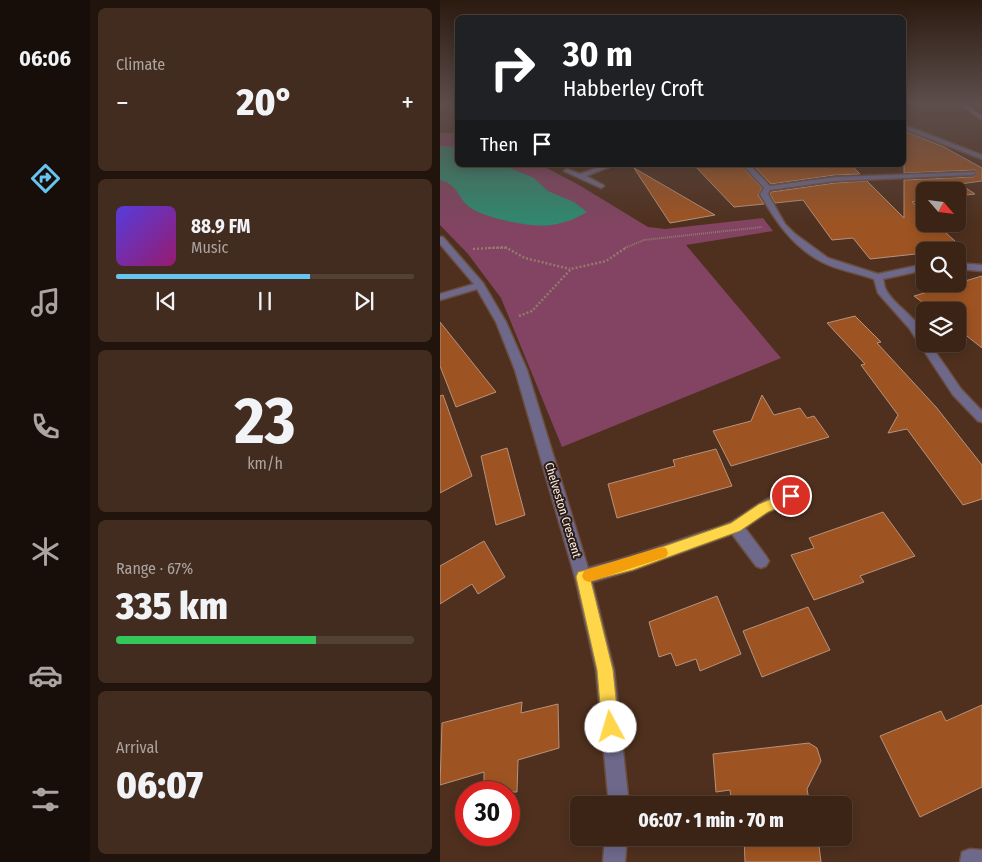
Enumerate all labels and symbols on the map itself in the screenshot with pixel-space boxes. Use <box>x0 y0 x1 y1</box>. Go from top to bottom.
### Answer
north arrow <box>916 182 966 232</box>
street label: Chelveston Crescent <box>542 461 584 559</box>
pin <box>770 475 812 517</box>
position arrow <box>584 700 636 752</box>
speed limit sign: 30 <box>455 781 520 846</box>

